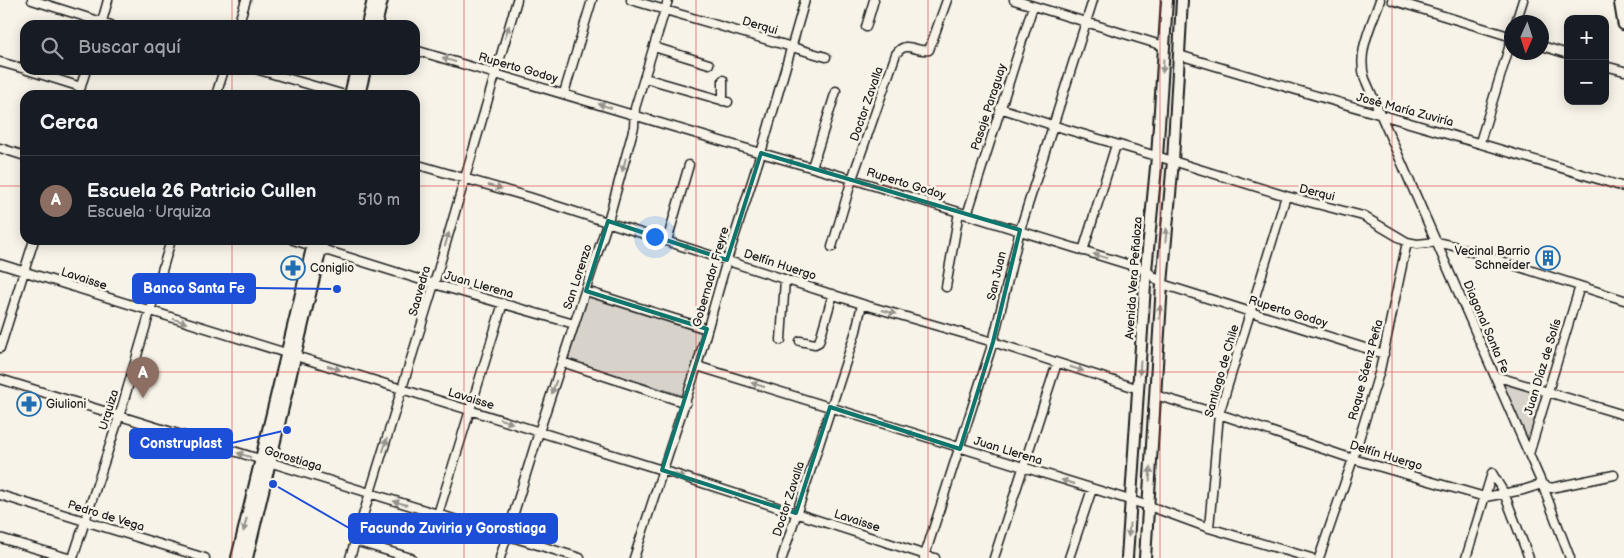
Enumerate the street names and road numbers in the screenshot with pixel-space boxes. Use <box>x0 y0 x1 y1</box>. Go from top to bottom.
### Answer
street label: Derqui <box>740 14 780 38</box>
street label: Ruperto Godoy <box>477 50 560 87</box>
street label: Pasaje Paraguay <box>968 61 1010 152</box>
street label: Doctor Zavalla <box>847 64 887 143</box>
street label: José María Zuviría <box>1355 90 1455 130</box>
street label: Ruperto Godoy <box>865 165 948 203</box>
street label: Derqui <box>1298 181 1337 205</box>
street label: Avenida Vera Peñaloza <box>1122 216 1146 340</box>
street label: Gobernador Freyre <box>689 225 733 329</box>
street label: San Lorenzo <box>560 242 596 312</box>
street label: Delfín Huergo <box>742 246 818 284</box>
street label: San Juan <box>984 250 1010 302</box>
street label: Saavedra <box>406 264 434 318</box>
street label: Lavaisse <box>59 265 109 293</box>
street label: Juan Llerena <box>443 268 515 302</box>
street label: Diagonal Santa Fe <box>1460 278 1512 376</box>
street label: Ruperto Godoy <box>1247 293 1330 331</box>
street label: Juan Díaz de Solís <box>1521 317 1565 417</box>
street label: Roque Sáenz Peña <box>1345 318 1387 422</box>
street label: Santiago de Chile <box>1202 323 1242 419</box>
street label: Lavaisse <box>446 385 496 413</box>
street label: Urquiza <box>96 388 122 432</box>
street label: Juan Llerena <box>972 433 1044 469</box>
street label: Delfín Huergo <box>1348 438 1424 474</box>
street label: Gorostiaga <box>262 443 324 475</box>
street label: Doctor Zavalla <box>770 459 808 538</box>
street label: Pedro de Vega <box>66 497 146 535</box>
street label: Lavaisse <box>832 507 882 535</box>

